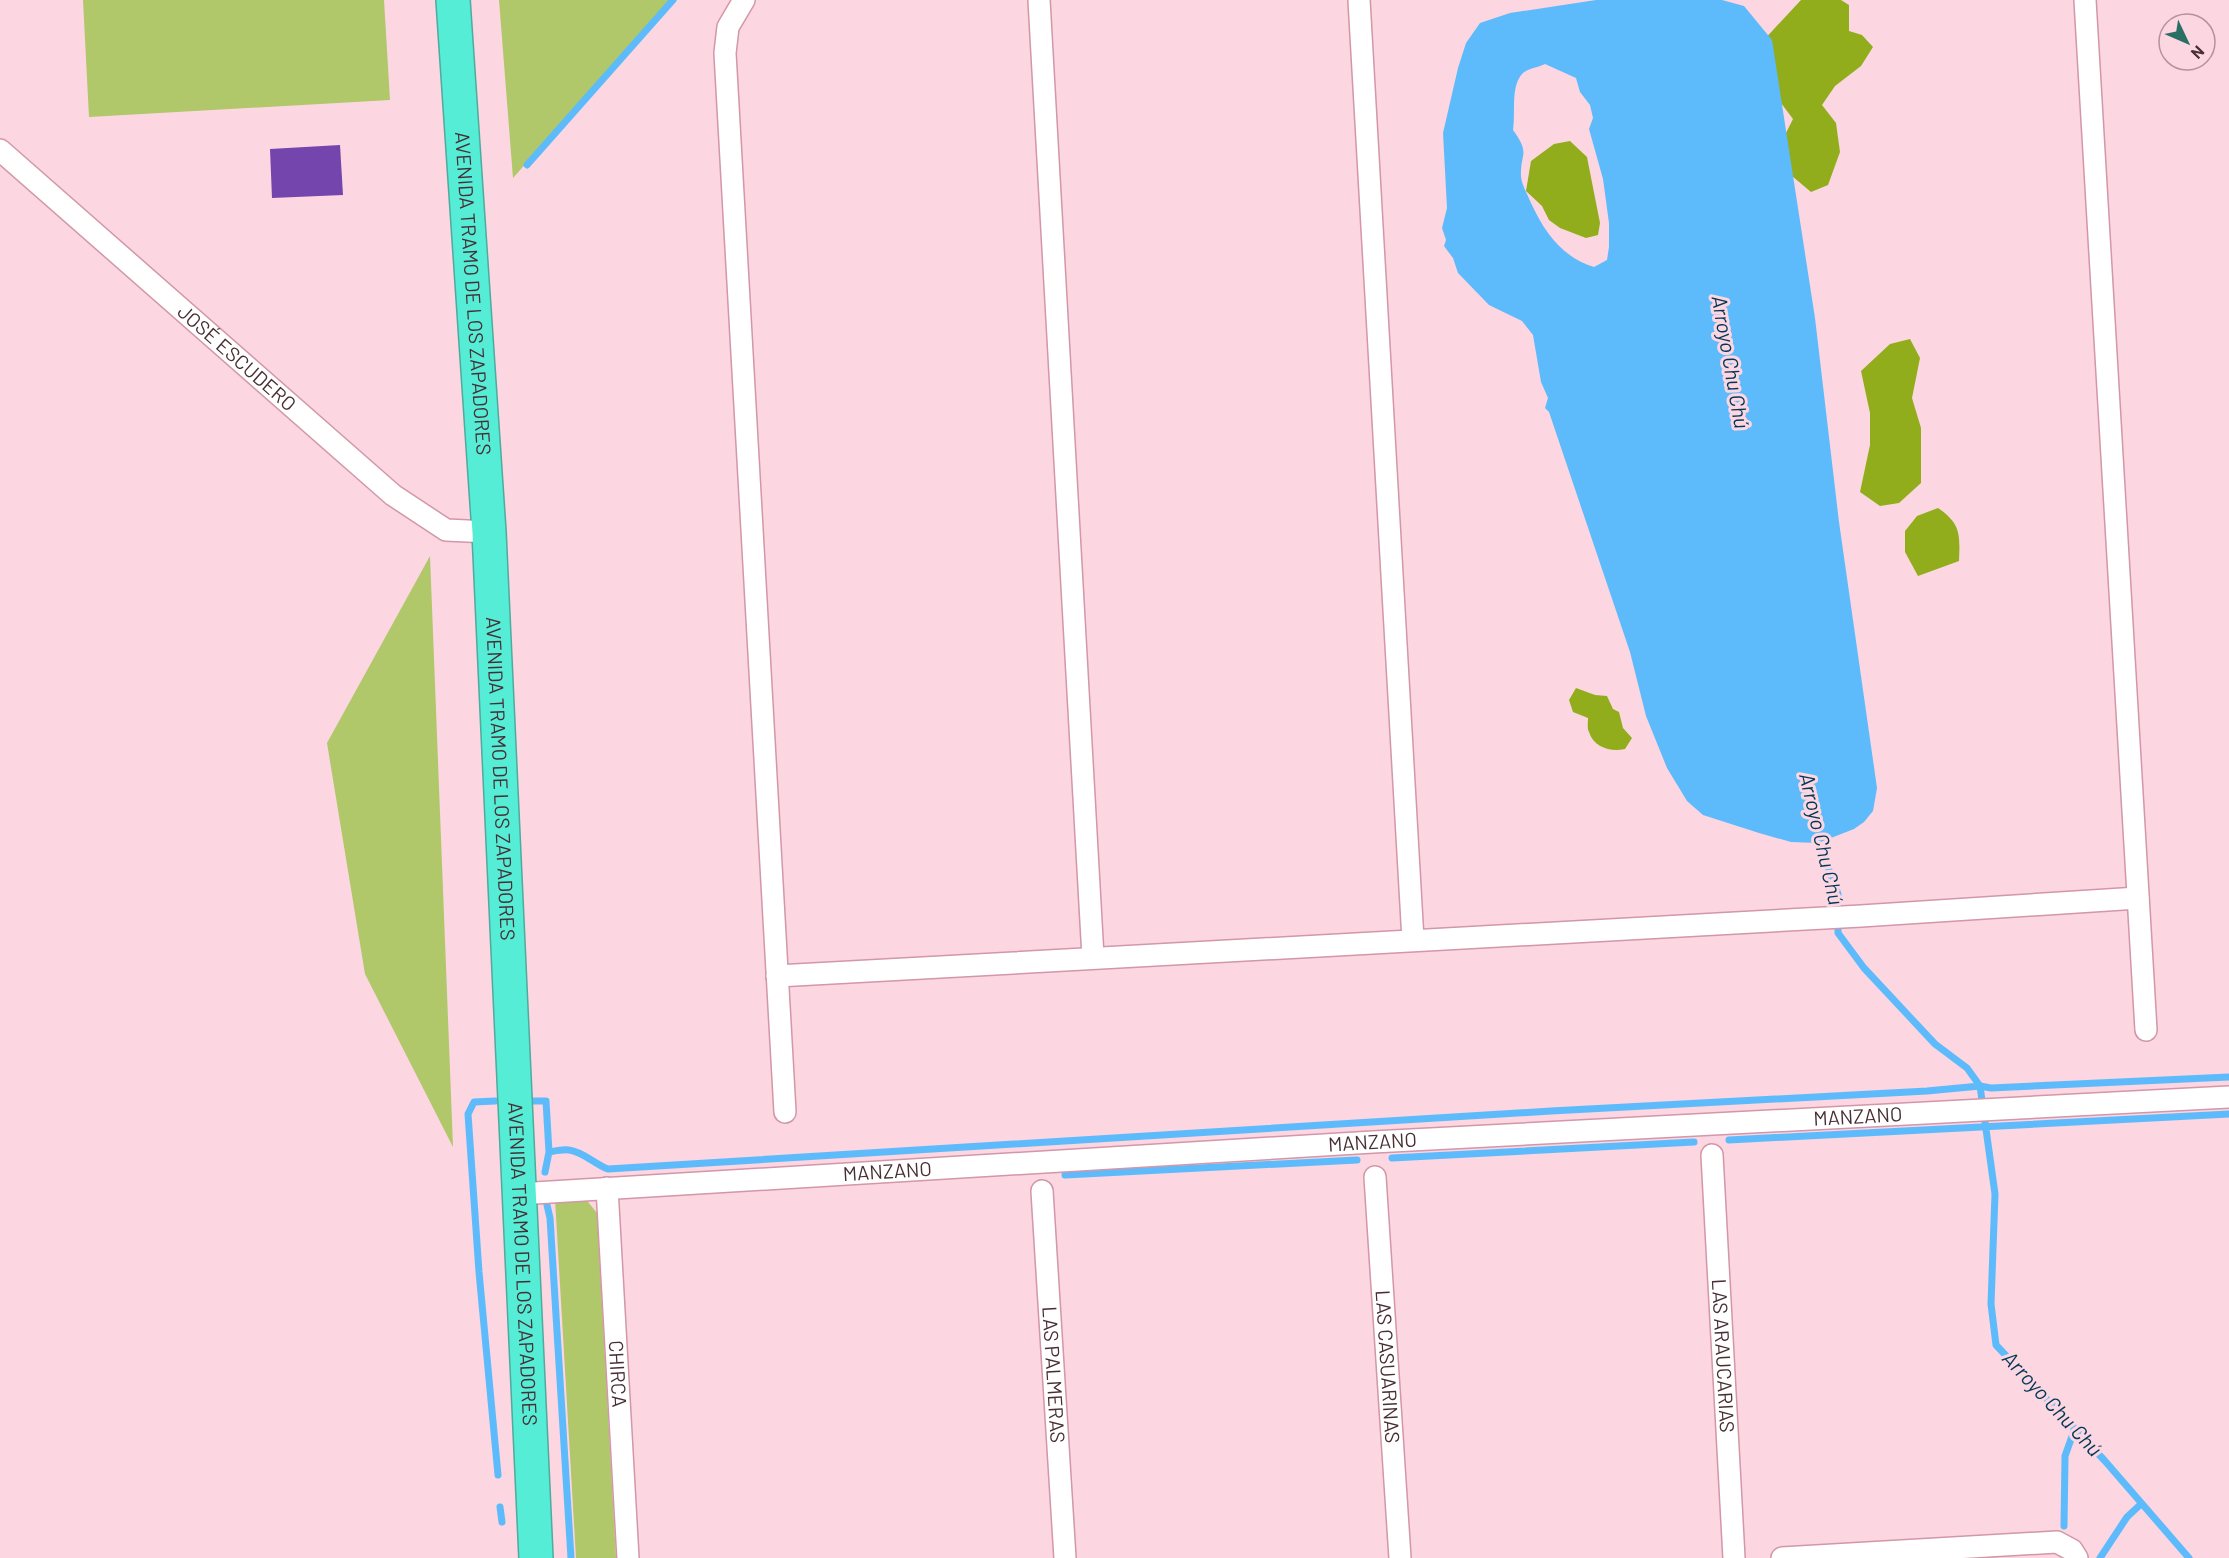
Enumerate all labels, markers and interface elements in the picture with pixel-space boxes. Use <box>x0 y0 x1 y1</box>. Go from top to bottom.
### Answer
north arrow <box>2157 12 2217 72</box>
text: N <box>2188 42 2209 63</box>
street label: AVENIDA TRAMO DE LOS ZAPADORES <box>451 131 497 456</box>
water label: Arroyo Chu Chú <box>1707 293 1755 430</box>
street label: JOSÉ ESCUDERO <box>173 299 302 415</box>
street label: AVENIDA TRAMO DE LOS ZAPADORES <box>482 616 521 941</box>
water label: Arroyo Chu Chú <box>1795 770 1850 907</box>
street label: AVENIDA TRAMO DE LOS ZAPADORES <box>504 1101 543 1426</box>
street label: MANZANO <box>1813 1101 1903 1130</box>
street label: MANZANO <box>1327 1127 1417 1156</box>
street label: MANZANO <box>842 1156 932 1185</box>
street label: LAS ARAUCARIAS <box>1708 1278 1740 1433</box>
street label: LAS CASUARINAS <box>1371 1289 1405 1444</box>
street label: LAS PALMERAS <box>1038 1306 1071 1444</box>
street label: CHIRCA <box>605 1340 632 1408</box>
water label: Arroyo Chu Chú <box>1998 1345 2108 1461</box>

